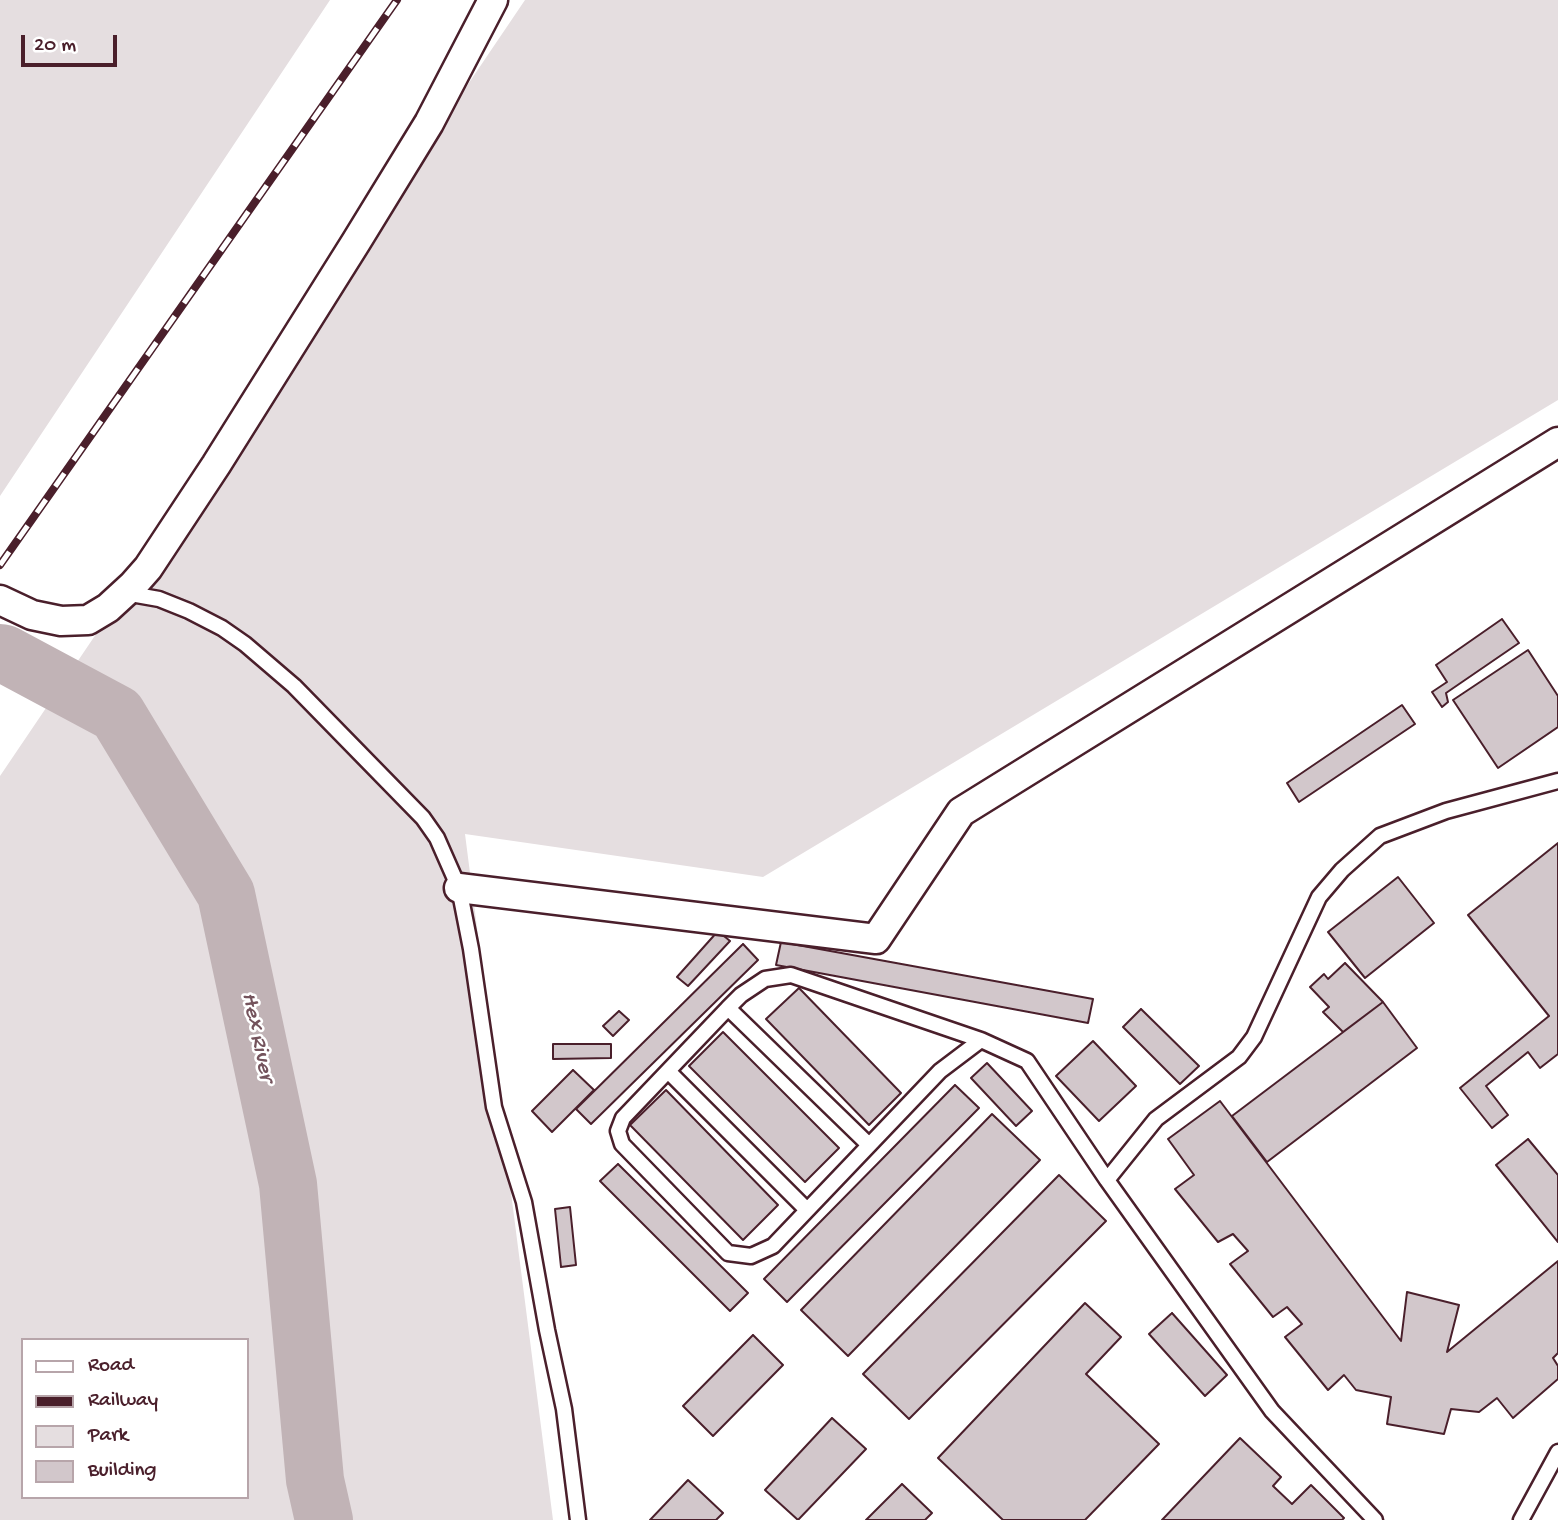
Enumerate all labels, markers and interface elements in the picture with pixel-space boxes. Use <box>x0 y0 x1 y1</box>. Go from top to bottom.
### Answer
scale bar <box>24 21 121 65</box>
text: 20 m <box>34 34 76 59</box>
water label: Hex River <box>233 990 279 1084</box>
legend <box>21 1338 248 1499</box>
text: Road <box>88 1354 134 1379</box>
text: Railway <box>88 1389 158 1414</box>
text: Park <box>88 1424 128 1449</box>
text: Building <box>88 1459 157 1484</box>

